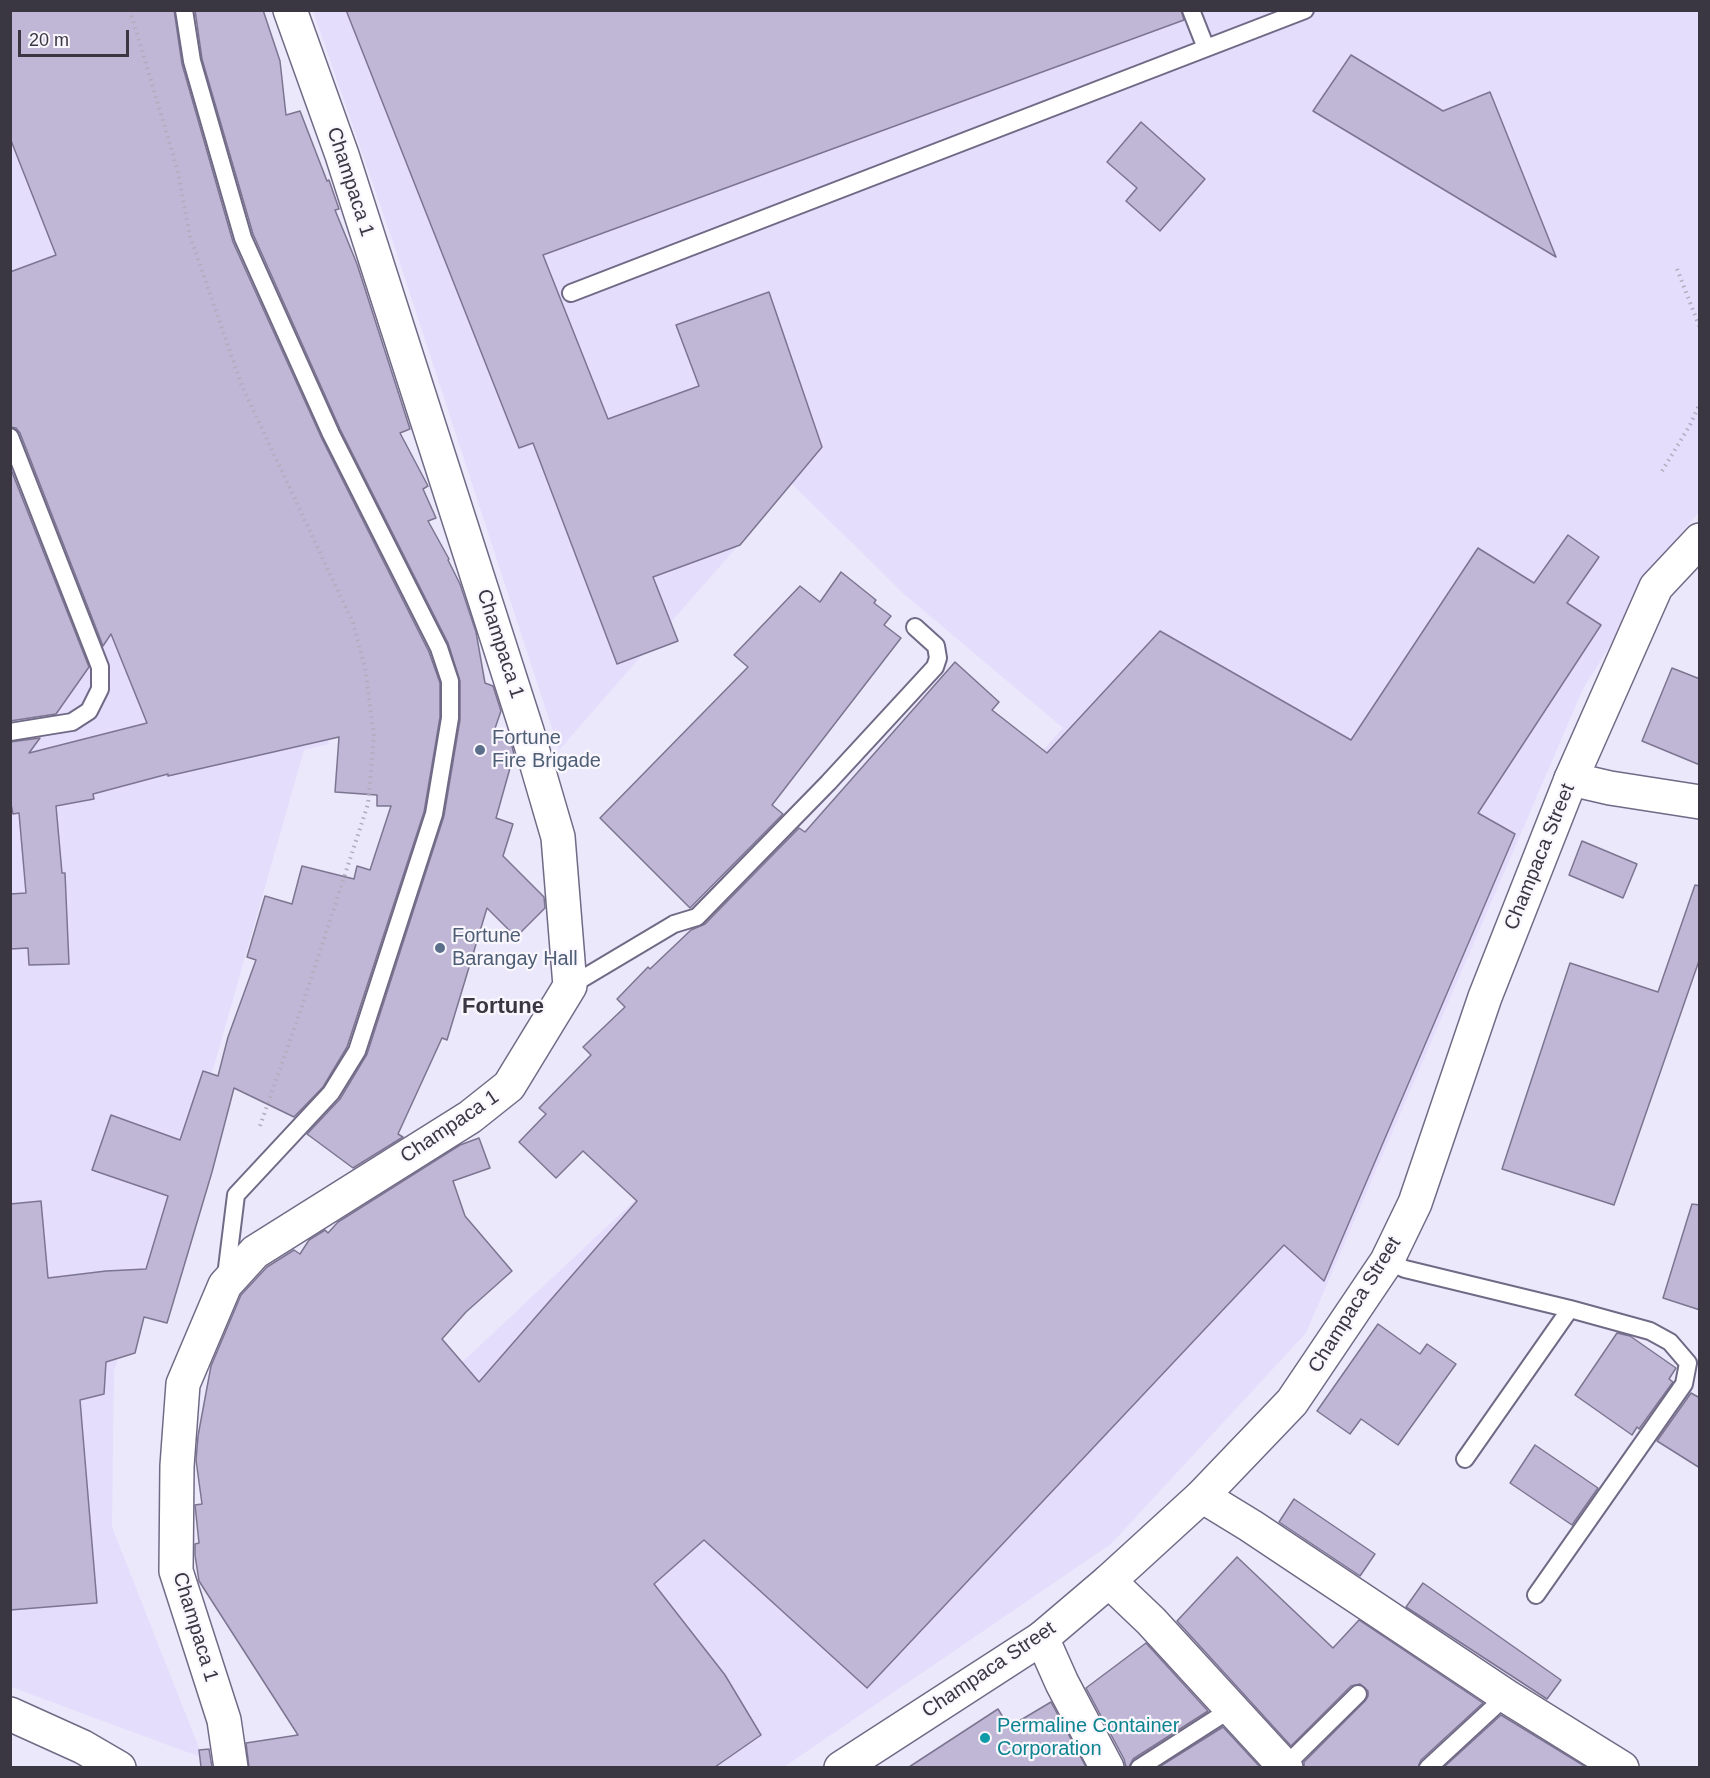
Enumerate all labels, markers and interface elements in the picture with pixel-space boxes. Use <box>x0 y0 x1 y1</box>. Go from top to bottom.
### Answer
scale bar <box>21 18 132 56</box>
text: 20 m <box>29 30 69 50</box>
street label: Champaca 1 <box>321 124 379 240</box>
street label: Champaca 1 <box>471 586 529 702</box>
place label: Fortune Fire Brigade <box>492 726 601 773</box>
marker: Fortune Fire Brigade <box>473 743 487 757</box>
street label: Champaca Street <box>1500 780 1580 934</box>
place label: Fortune Barangay Hall <box>452 924 578 971</box>
marker: Fortune Barangay Hall <box>433 941 447 955</box>
district label: Fortune <box>462 994 544 1020</box>
street label: Champaca 1 <box>396 1085 504 1169</box>
street label: Champaca Street <box>1304 1233 1406 1377</box>
street label: Champaca 1 <box>167 1569 223 1685</box>
street label: Champaca Street <box>918 1617 1060 1723</box>
place label: Permaline Container Corporation <box>997 1714 1179 1761</box>
marker: Permaline Container Corporation <box>978 1731 992 1745</box>

